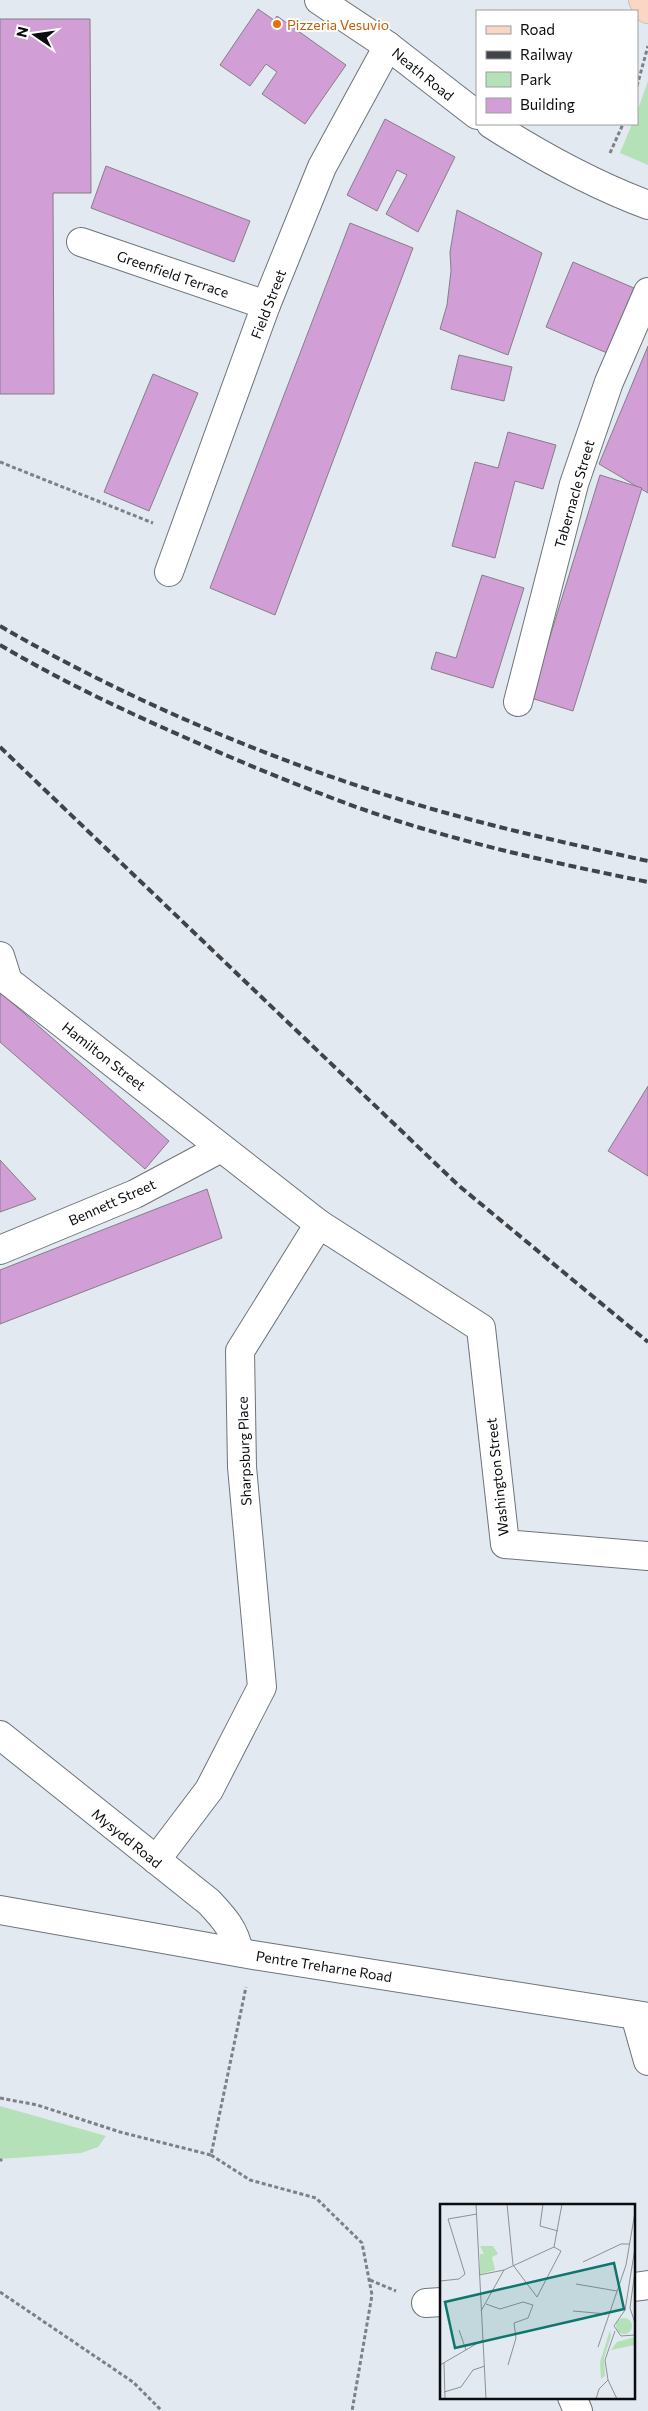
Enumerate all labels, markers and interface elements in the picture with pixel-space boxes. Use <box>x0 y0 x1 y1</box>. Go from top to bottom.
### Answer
north arrow <box>10 10 60 60</box>
legend <box>476 10 638 125</box>
place label: Pizzeria Vesuvio <box>287 16 389 33</box>
marker: Pizzeria Vesuvio <box>271 18 283 30</box>
text: Road <box>520 20 555 38</box>
text: N <box>12 25 31 39</box>
street label: Neath Road <box>389 44 457 104</box>
text: Railway <box>520 45 573 63</box>
text: Park <box>520 70 551 88</box>
text: Building <box>520 95 575 113</box>
street label: Greenfield Terrace <box>115 247 231 301</box>
street label: Field Street <box>247 267 289 341</box>
street label: Tabernacle Street <box>550 438 598 550</box>
street label: Hamilton Street <box>59 1018 149 1094</box>
street label: Bennett Street <box>66 1175 158 1229</box>
street label: Sharpsburg Place <box>234 1396 254 1506</box>
street label: Washington Street <box>482 1417 512 1537</box>
street label: Mysydd Road <box>89 1805 165 1871</box>
street label: Pentre Treharne Road <box>255 1947 393 1985</box>
inset map <box>440 2204 636 2398</box>

